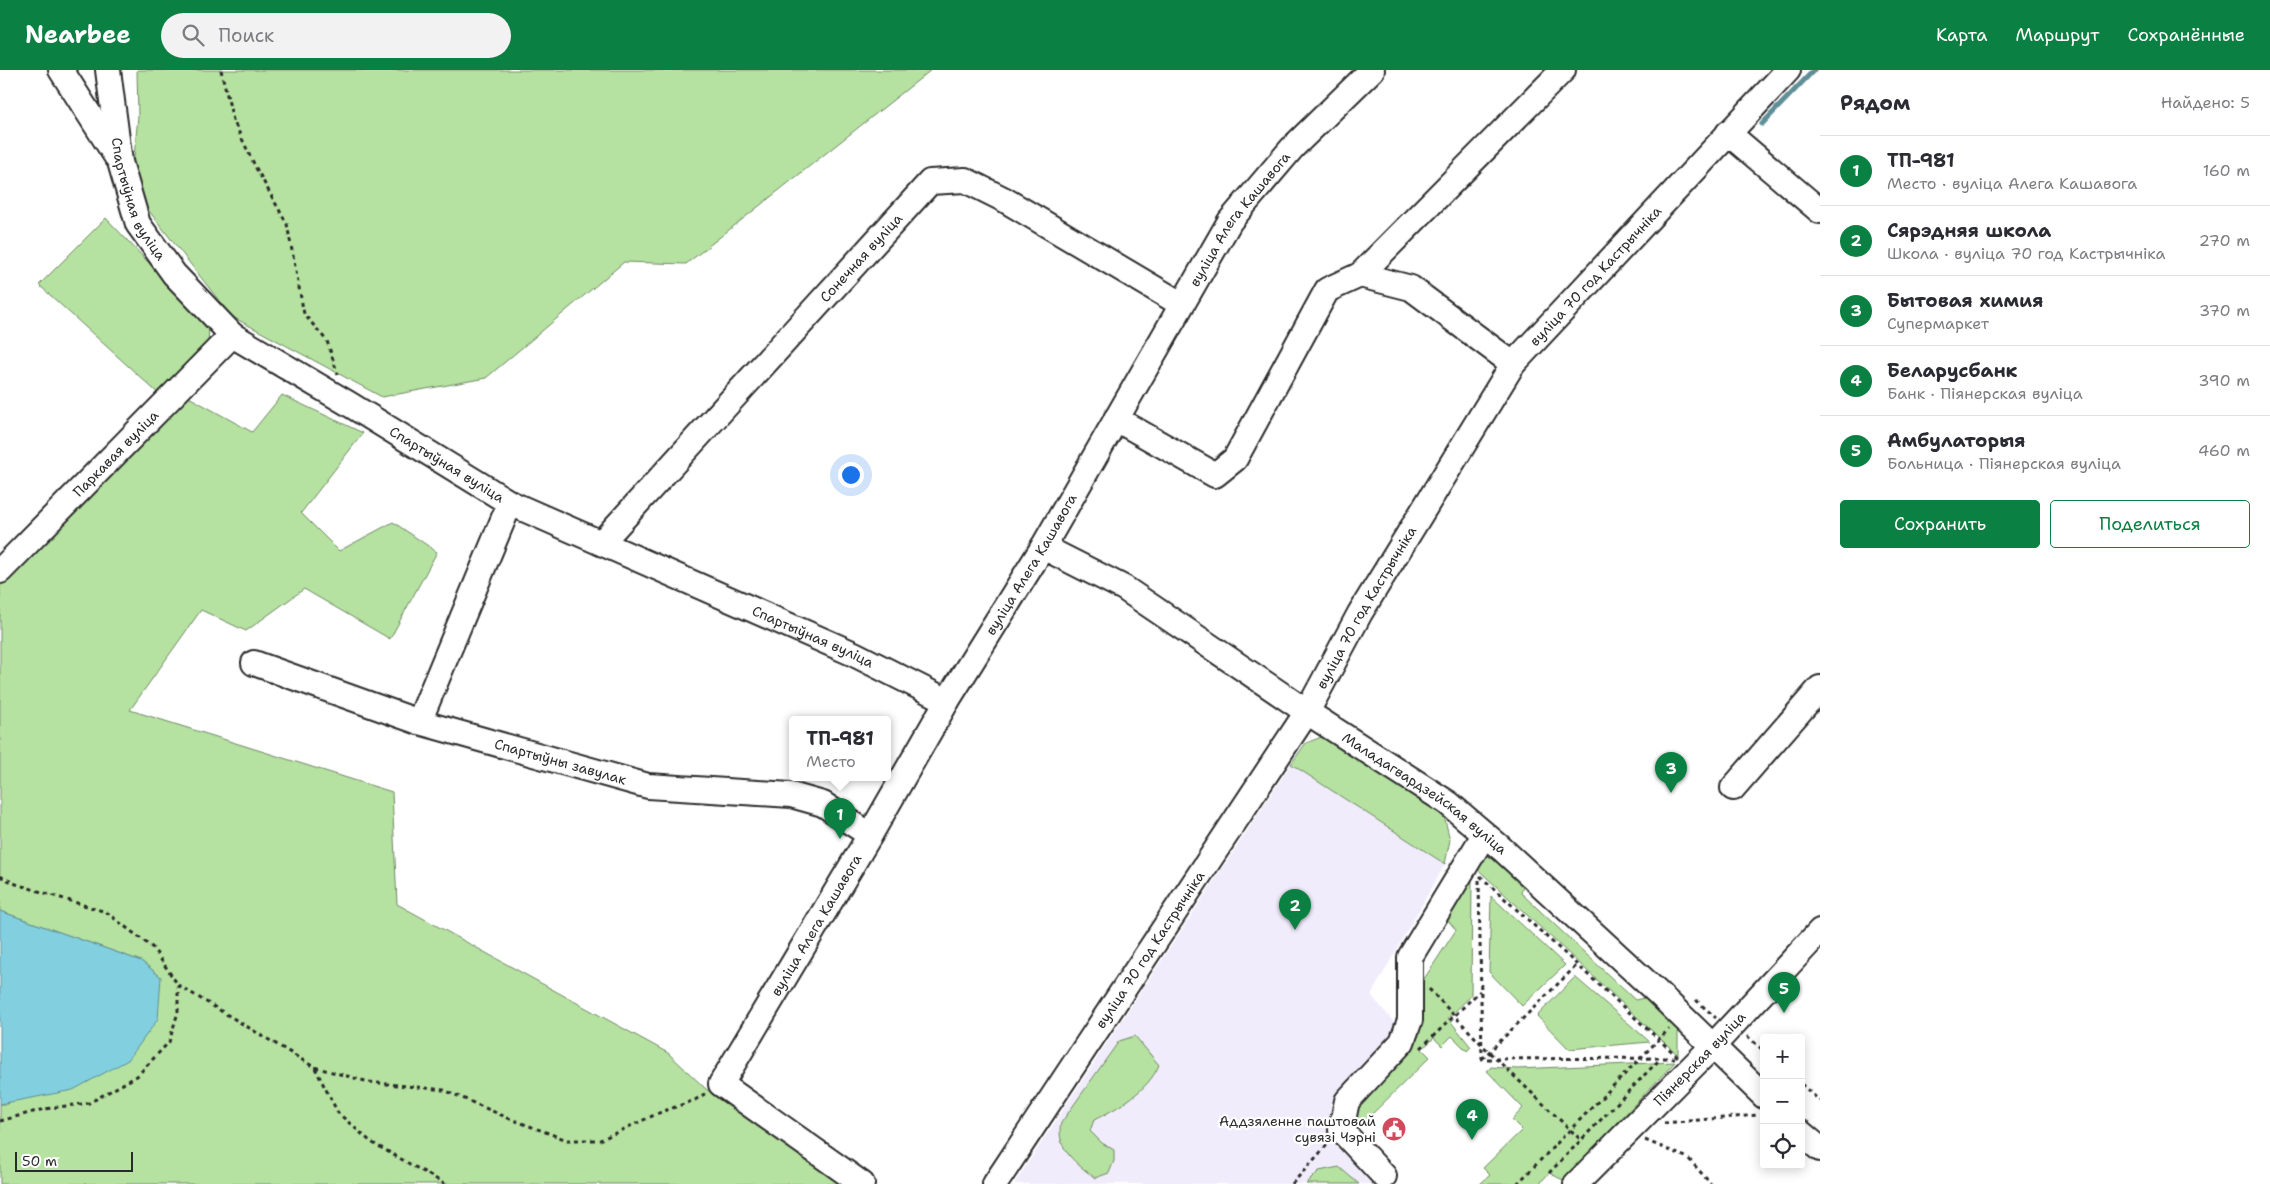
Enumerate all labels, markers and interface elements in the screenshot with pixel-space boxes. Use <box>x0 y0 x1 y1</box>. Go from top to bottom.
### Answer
search box <box>161 13 511 58</box>
text: Nearbee <box>25 19 131 51</box>
icon: search <box>179 21 207 49</box>
text: Поиск <box>219 23 274 48</box>
text: Карта <box>1936 23 1987 47</box>
text: Маршрут <box>2015 23 2099 47</box>
text: Сохранённые <box>2127 23 2245 47</box>
text: Рядом <box>1840 89 1910 117</box>
text: Найдено: 5 <box>2161 92 2250 113</box>
street label: Спартыўная вуліца <box>108 137 170 264</box>
street label: вуліца Алега Кашавога <box>1185 148 1294 290</box>
text: ТП-981 <box>1887 148 1955 173</box>
text: 1 <box>1852 160 1860 181</box>
text: 160 m <box>2203 160 2250 181</box>
text: Место · вуліца Алега Кашавога <box>1887 173 2137 194</box>
street label: вуліца 70 год Кастрычніка <box>1526 202 1665 350</box>
street label: Сонечная вуліца <box>816 209 906 306</box>
text: Сярэдняя школа <box>1887 218 2051 243</box>
text: 2 <box>1850 230 1862 251</box>
text: 270 m <box>2199 230 2250 251</box>
text: Школа · вуліца 70 год Кастрычніка <box>1887 243 2166 264</box>
text: Бытовая химия <box>1887 288 2043 313</box>
text: 3 <box>1850 300 1862 321</box>
text: 370 m <box>2199 300 2250 321</box>
text: Супермаркет <box>1887 313 1989 334</box>
text: Беларусбанк <box>1887 358 2017 383</box>
text: 4 <box>1850 370 1862 391</box>
text: 390 m <box>2198 370 2250 391</box>
text: Банк · Піянерская вуліца <box>1887 383 2083 404</box>
street label: Паркавая вуліца <box>69 406 163 501</box>
street label: Спартыўная вуліца <box>386 422 508 507</box>
text: Амбулаторыя <box>1887 428 2026 453</box>
text: 5 <box>1851 440 1861 461</box>
text: 460 m <box>2198 440 2250 461</box>
text: Больница · Піянерская вуліца <box>1887 453 2121 474</box>
your location <box>838 462 864 488</box>
street label: вуліца Алега Кашавога <box>981 490 1081 638</box>
button: Сохранить <box>1840 500 2040 548</box>
button: Поделиться <box>2050 500 2250 548</box>
street label: вуліца 70 год Кастрычніка <box>1312 522 1420 692</box>
street label: Спартыўная вуліца <box>749 601 877 672</box>
popup <box>789 716 891 781</box>
text: ТП-981 <box>806 726 874 751</box>
street label: Маладагвардзейская вуліца <box>1339 728 1511 859</box>
street label: Спартыўны завулак <box>492 735 629 789</box>
text: Место <box>806 751 856 772</box>
pin: 3 <box>1655 752 1687 793</box>
pin: 1 <box>824 798 856 839</box>
street label: вуліца Алега Кашавога <box>767 851 866 999</box>
street label: вуліца 70 год Кастрычніка <box>1091 867 1209 1032</box>
pin: 2 <box>1279 889 1311 930</box>
pin: 5 <box>1768 972 1800 1013</box>
street label: Піянерская вуліца <box>1650 1008 1750 1110</box>
map controls <box>1760 1034 1805 1169</box>
button: + <box>1760 1034 1805 1079</box>
button: − <box>1760 1079 1805 1124</box>
pin: 4 <box>1456 1099 1488 1140</box>
place label: Аддзяленне паштовай сувязі Чэрні <box>1219 1112 1376 1146</box>
public building icon: Аддзяленне паштовай сувязі Чэрні <box>1381 1116 1407 1142</box>
button: locate <box>1760 1124 1805 1169</box>
scale bar <box>15 1149 132 1172</box>
text: 50 m <box>22 1152 57 1170</box>

